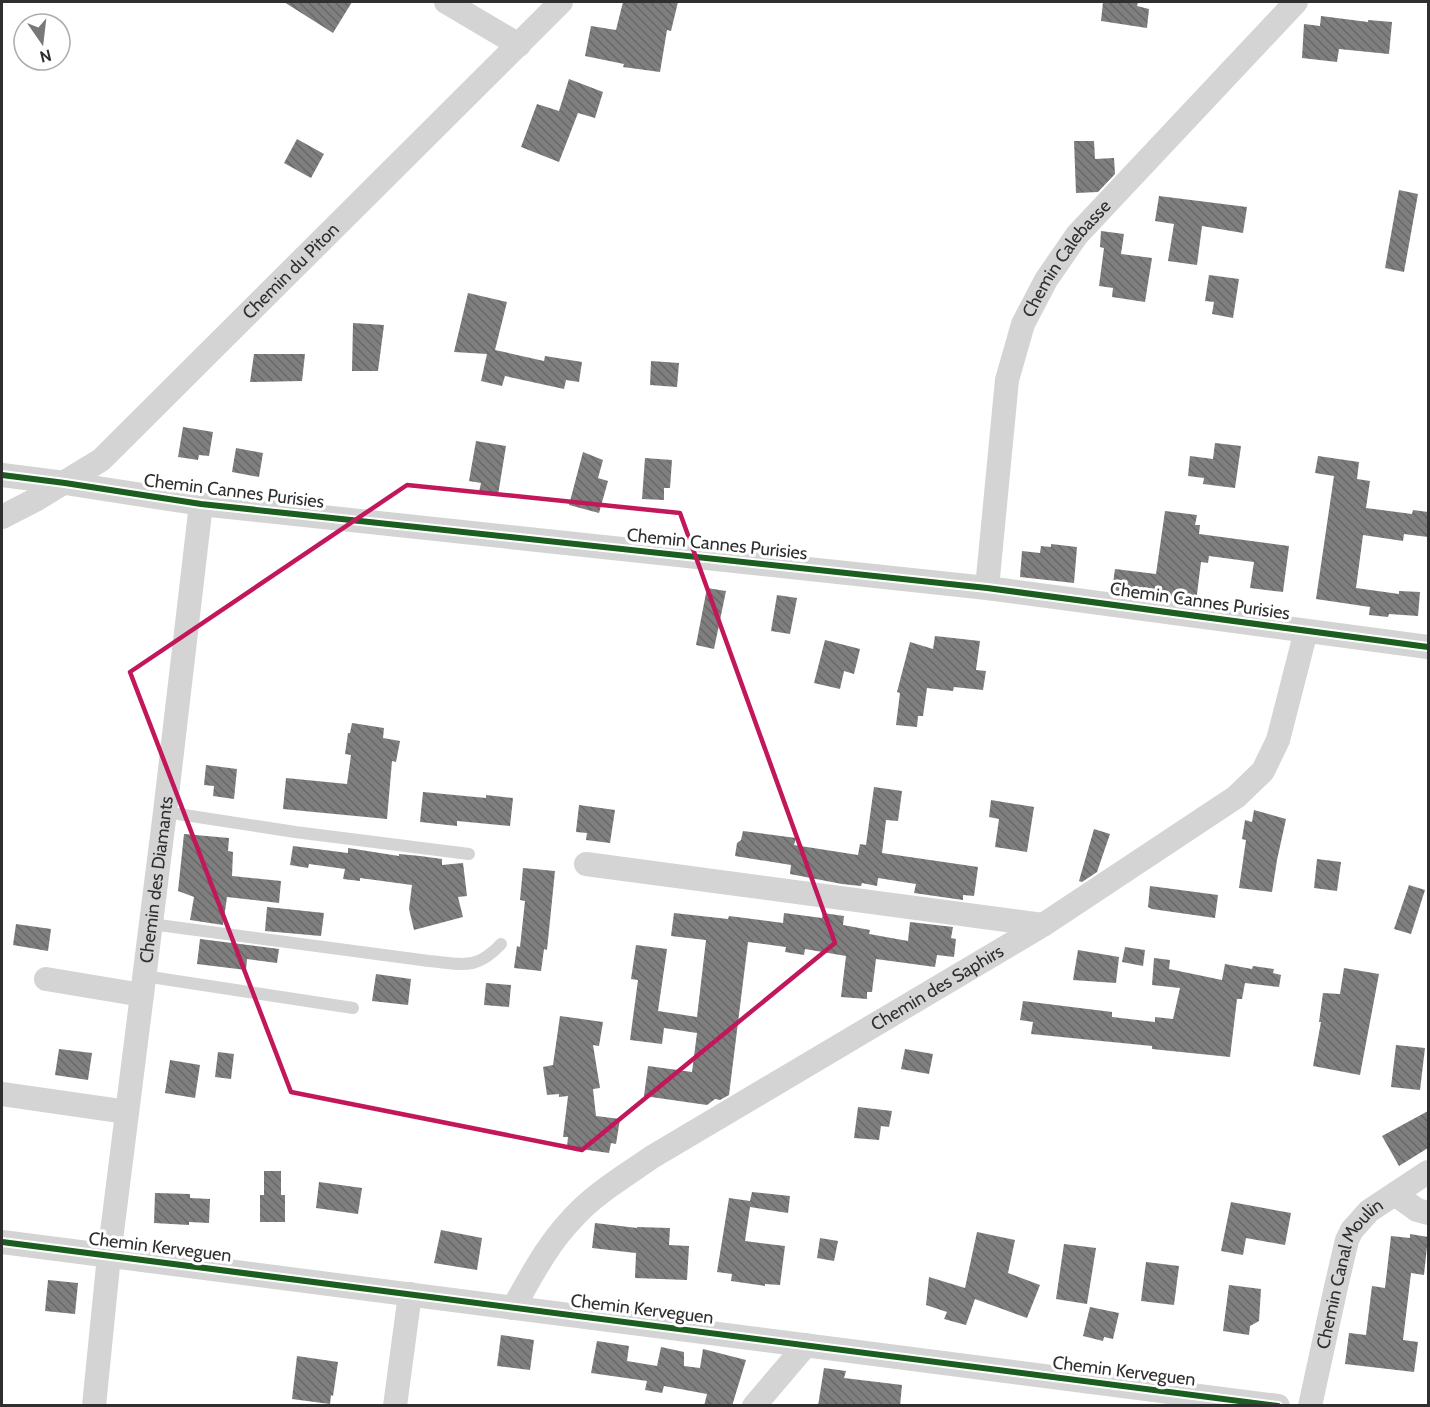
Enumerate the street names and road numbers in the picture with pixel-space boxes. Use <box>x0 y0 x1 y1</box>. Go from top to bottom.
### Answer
street label: Chemin Calebasse <box>1017 195 1115 321</box>
street label: Chemin du Piton <box>238 218 344 324</box>
street label: Chemin Cannes Purisies <box>143 469 325 513</box>
street label: Chemin Cannes Purisies <box>626 524 808 564</box>
street label: Chemin Cannes Purisies <box>1109 577 1291 625</box>
street label: Chemin des Diamants <box>135 795 178 964</box>
street label: Chemin des Saphirs <box>867 940 1007 1036</box>
street label: Chemin Canal Moulin <box>1312 1194 1387 1351</box>
street label: Chemin Kerveguen <box>87 1227 233 1267</box>
street label: Chemin Kerveguen <box>569 1289 715 1329</box>
street label: Chemin Kerveguen <box>1051 1351 1197 1391</box>

